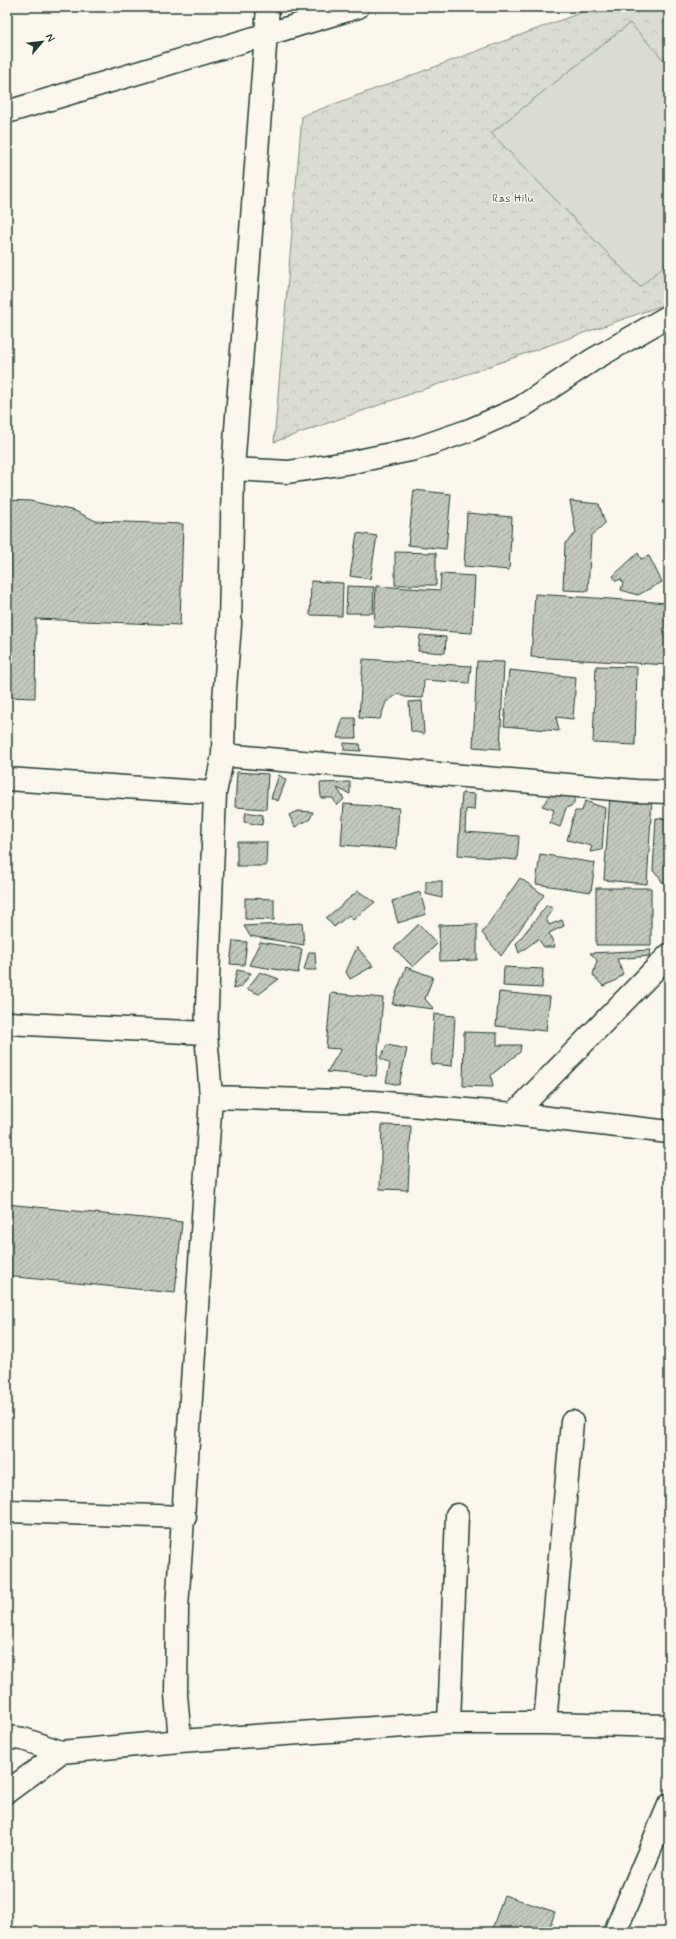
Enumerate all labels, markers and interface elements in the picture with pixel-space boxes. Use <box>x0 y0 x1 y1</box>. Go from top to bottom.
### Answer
north arrow <box>22 22 62 62</box>
text: N <box>42 31 58 44</box>
park label: Ras Hilu <box>492 191 534 207</box>

